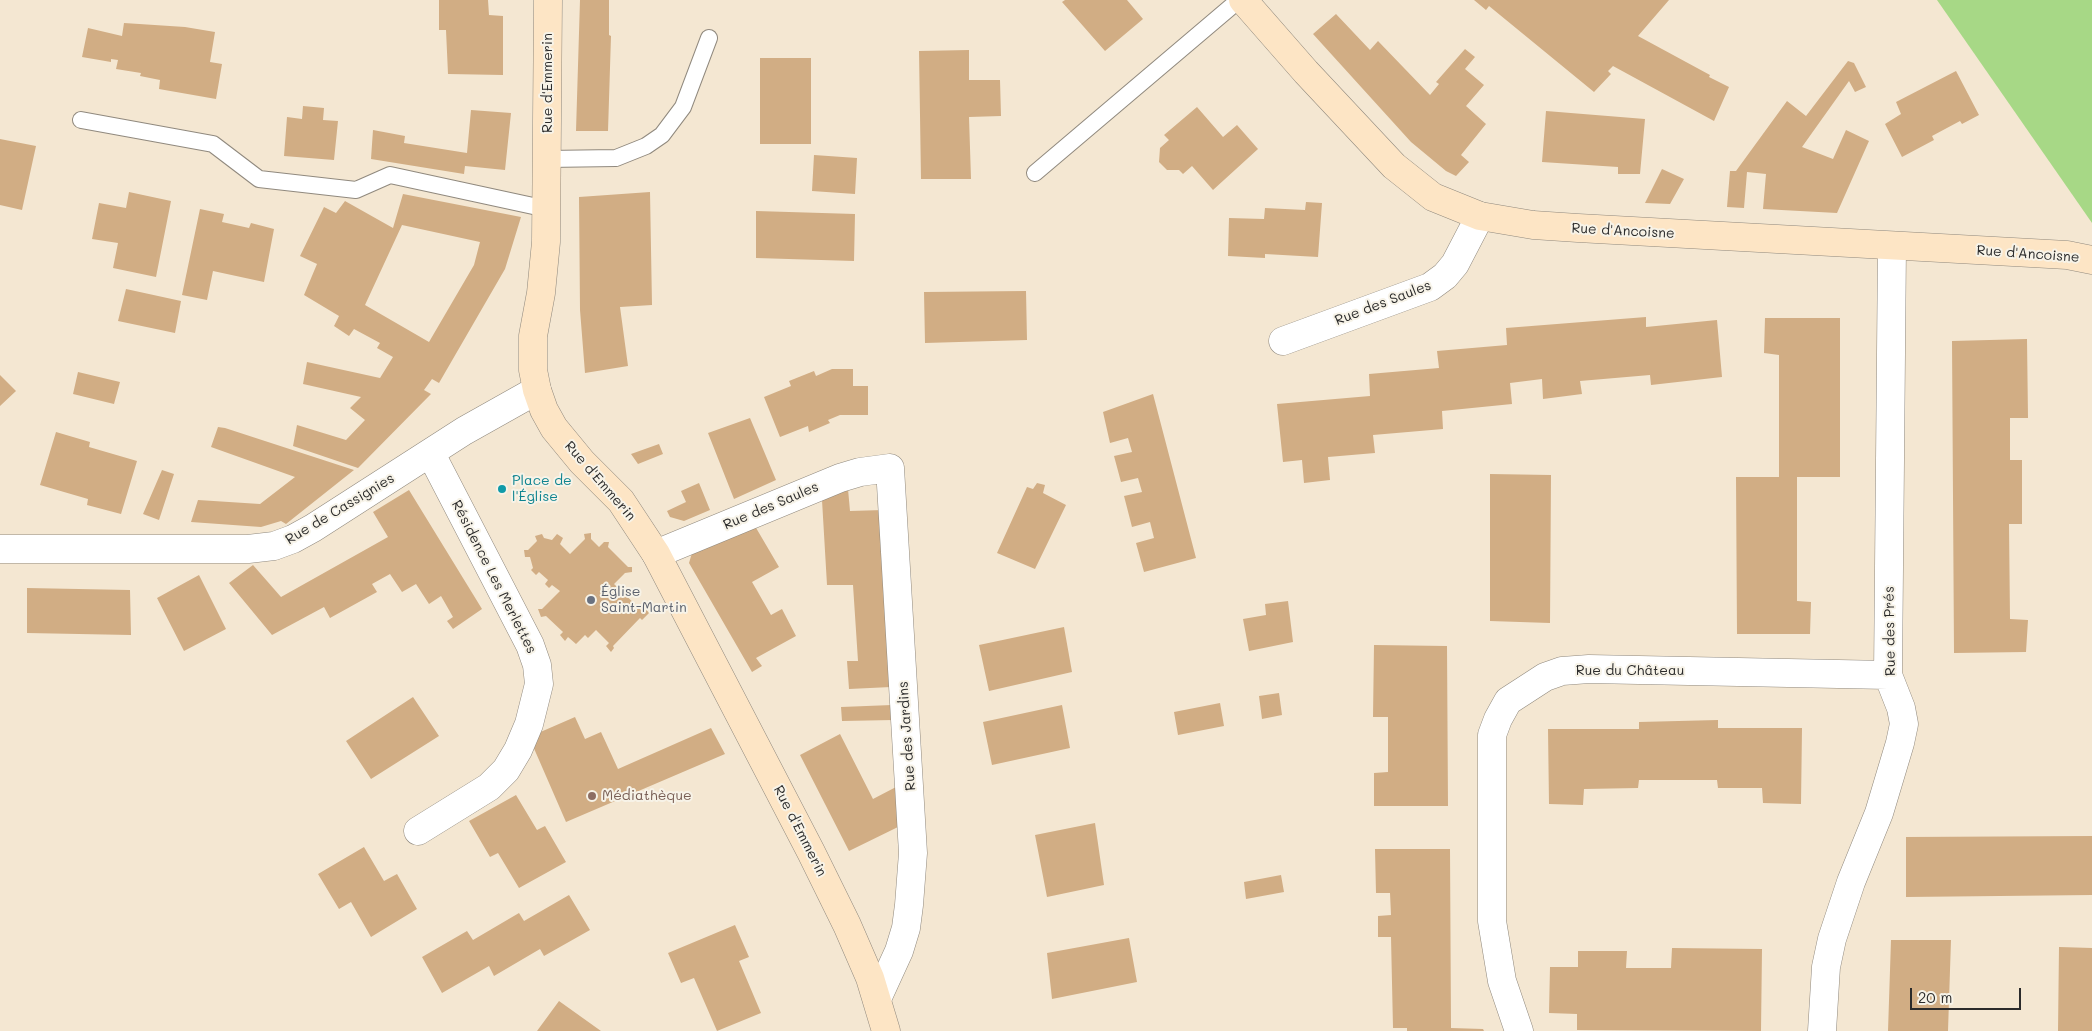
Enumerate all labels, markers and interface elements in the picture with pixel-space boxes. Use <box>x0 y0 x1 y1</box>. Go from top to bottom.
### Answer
street label: Rue d'Emmerin <box>540 33 556 133</box>
street label: Rue d'Ancoisne <box>1571 220 1675 242</box>
street label: Rue d'Ancoisne <box>1976 242 2080 266</box>
street label: Rue des Saules <box>1332 277 1434 329</box>
street label: Rue d'Emmerin <box>561 438 639 524</box>
street label: Rue de Cassignies <box>283 470 397 548</box>
place label: Place de l'Église <box>512 473 572 506</box>
street label: Rue des Saules <box>721 478 821 534</box>
marker: Place de l'Église <box>496 483 508 495</box>
street label: Résidence Les Merlettes <box>448 498 540 656</box>
place label: Église Saint-Martin <box>601 584 687 616</box>
street label: Rue des Prés <box>1881 586 1899 676</box>
marker: Église Saint-Martin <box>585 594 597 606</box>
street label: Rue du Château <box>1576 663 1684 679</box>
street label: Rue des Jardins <box>895 681 919 791</box>
street label: Rue d'Emmerin <box>770 783 830 879</box>
place label: Médiathèque <box>602 788 692 804</box>
marker: Médiathèque <box>586 790 598 802</box>
scale bar <box>1912 978 2023 1010</box>
text: 20 m <box>1918 987 1952 1007</box>

